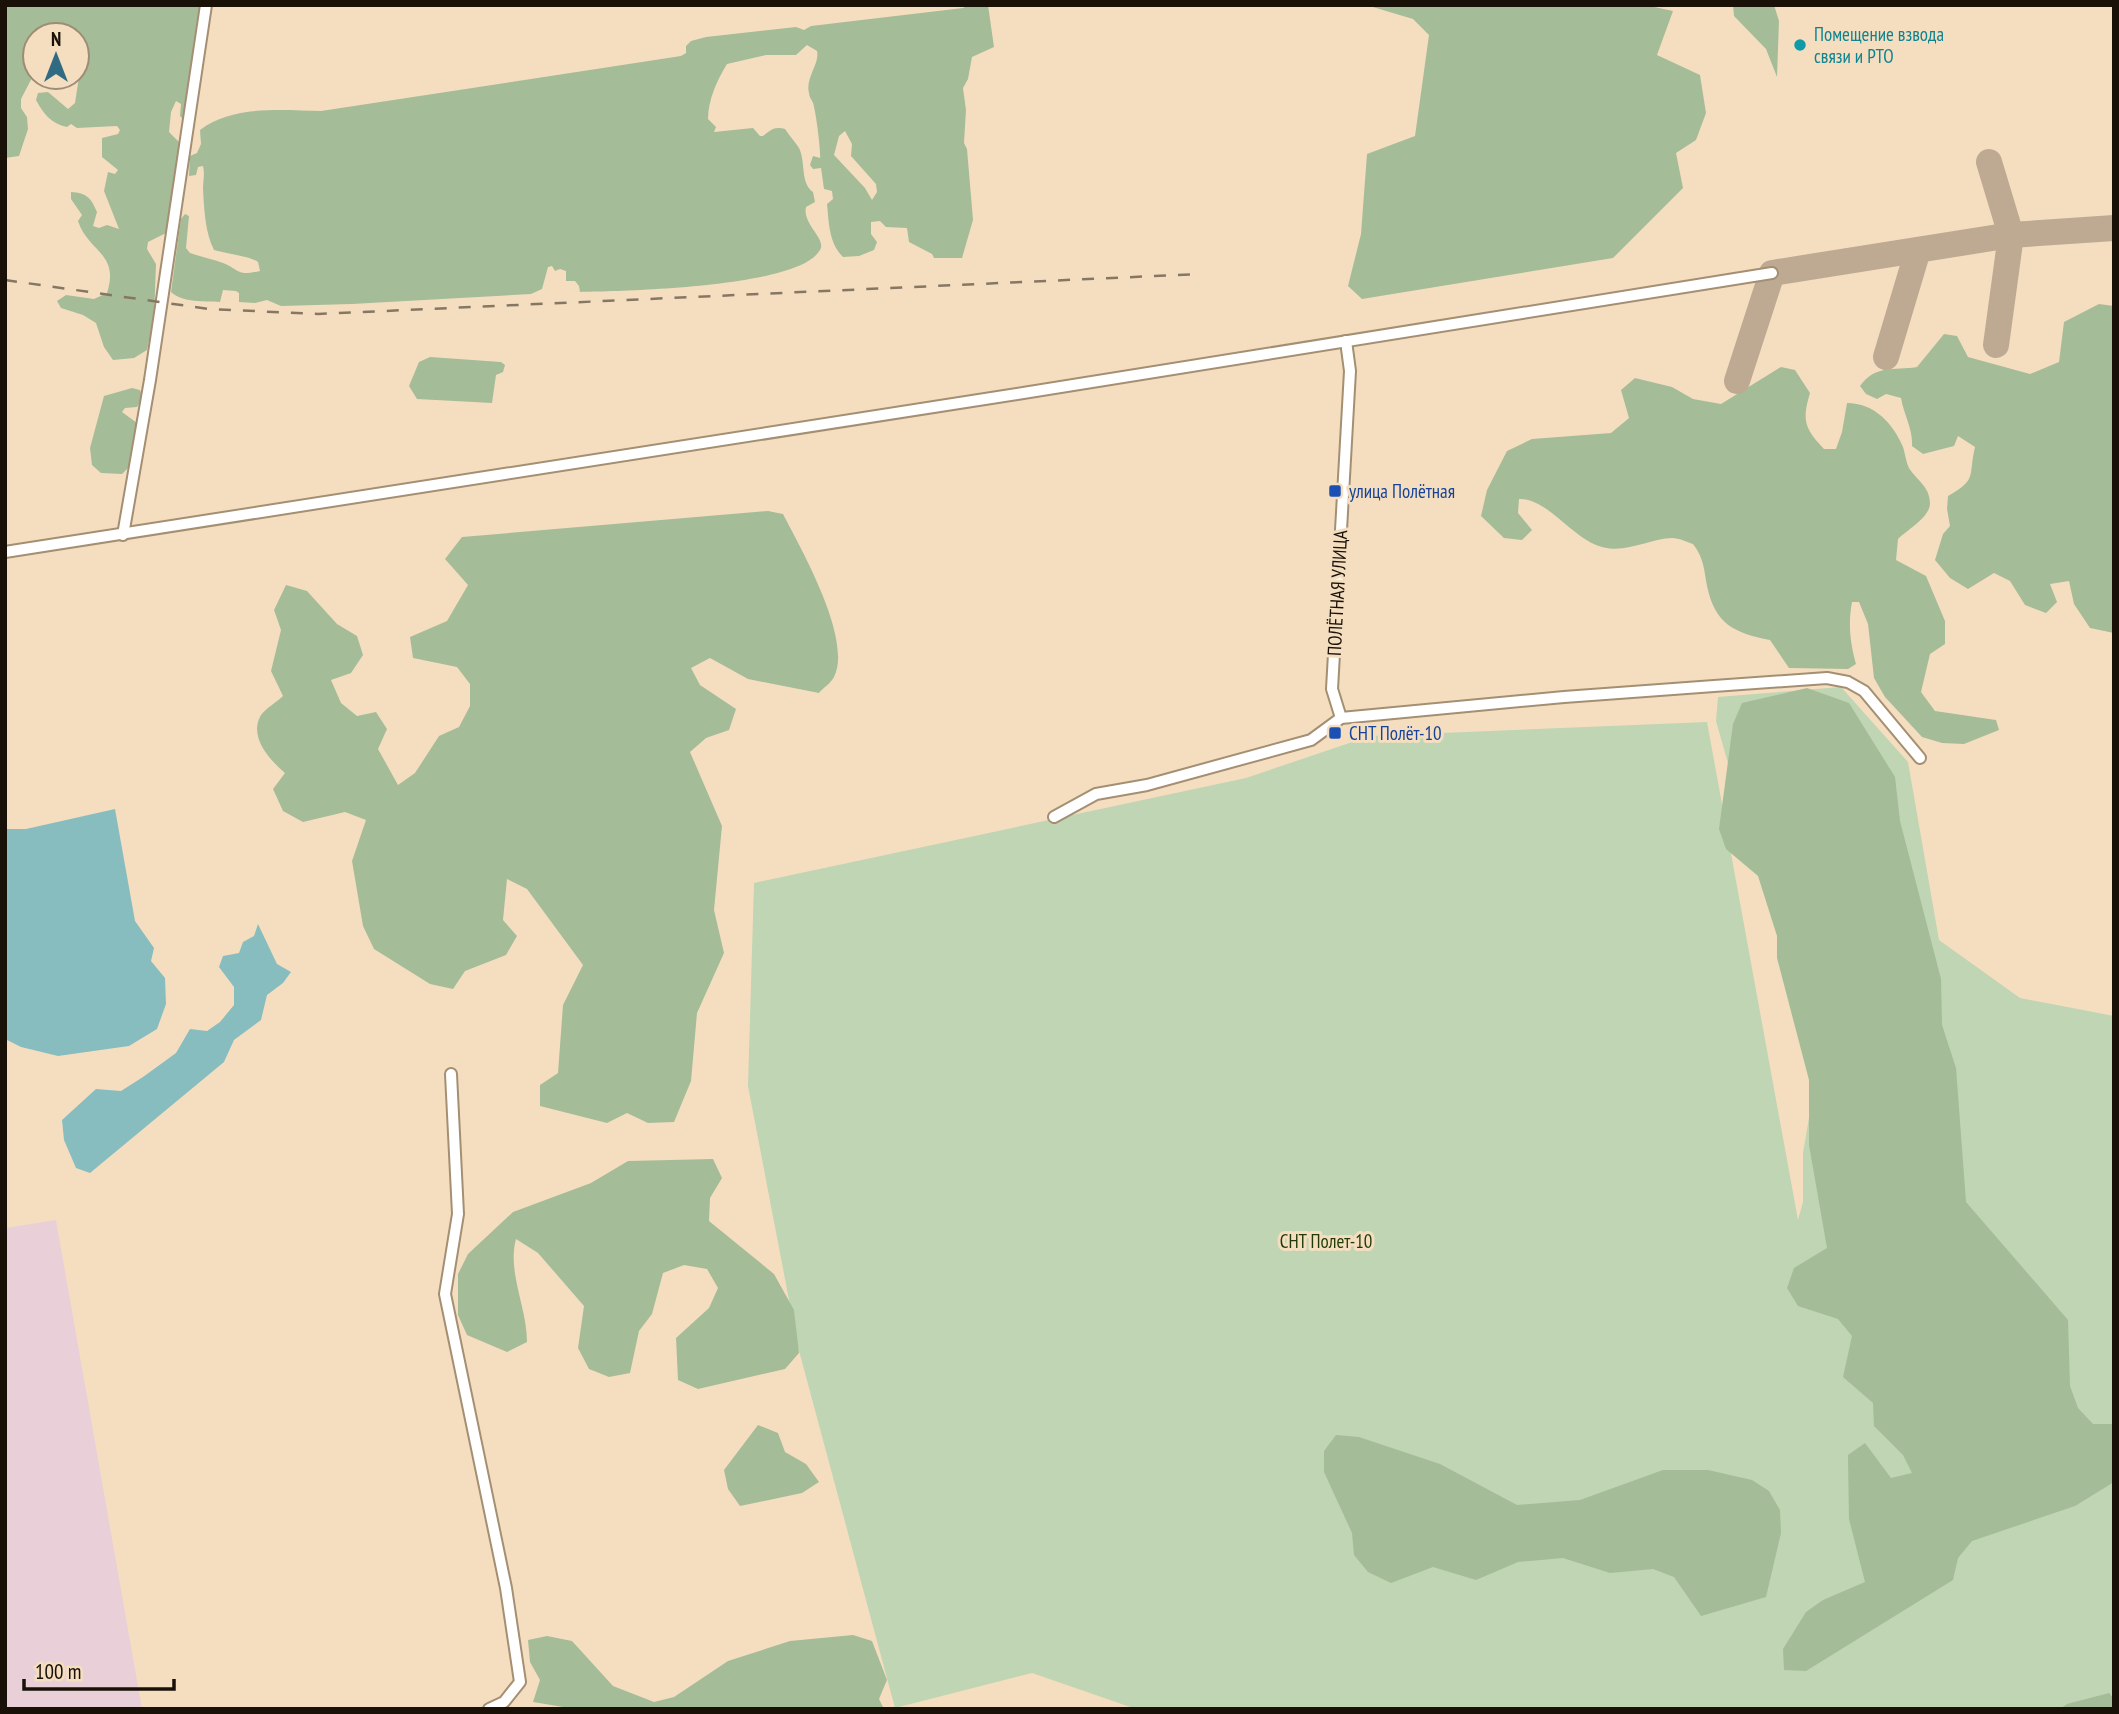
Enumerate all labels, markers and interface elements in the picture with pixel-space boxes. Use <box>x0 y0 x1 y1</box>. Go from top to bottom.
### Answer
north arrow <box>21 21 91 91</box>
place label: Помещение взвода связи и РТО <box>1814 22 1944 68</box>
text: N <box>51 27 61 51</box>
marker: Помещение взвода связи и РТО <box>1792 37 1808 53</box>
place label: улица Полётная <box>1349 479 1455 503</box>
marker: улица Полётная <box>1327 483 1343 499</box>
street label: ПОЛЁТНАЯ УЛИЦА <box>1322 530 1352 656</box>
place label: СНТ Полёт-10 <box>1349 721 1442 745</box>
marker: СНТ Полёт-10 <box>1327 725 1343 741</box>
park label: СНТ Полет-10 <box>1280 1229 1372 1253</box>
scale bar <box>24 1648 175 1692</box>
text: 100 m <box>35 1658 81 1685</box>

